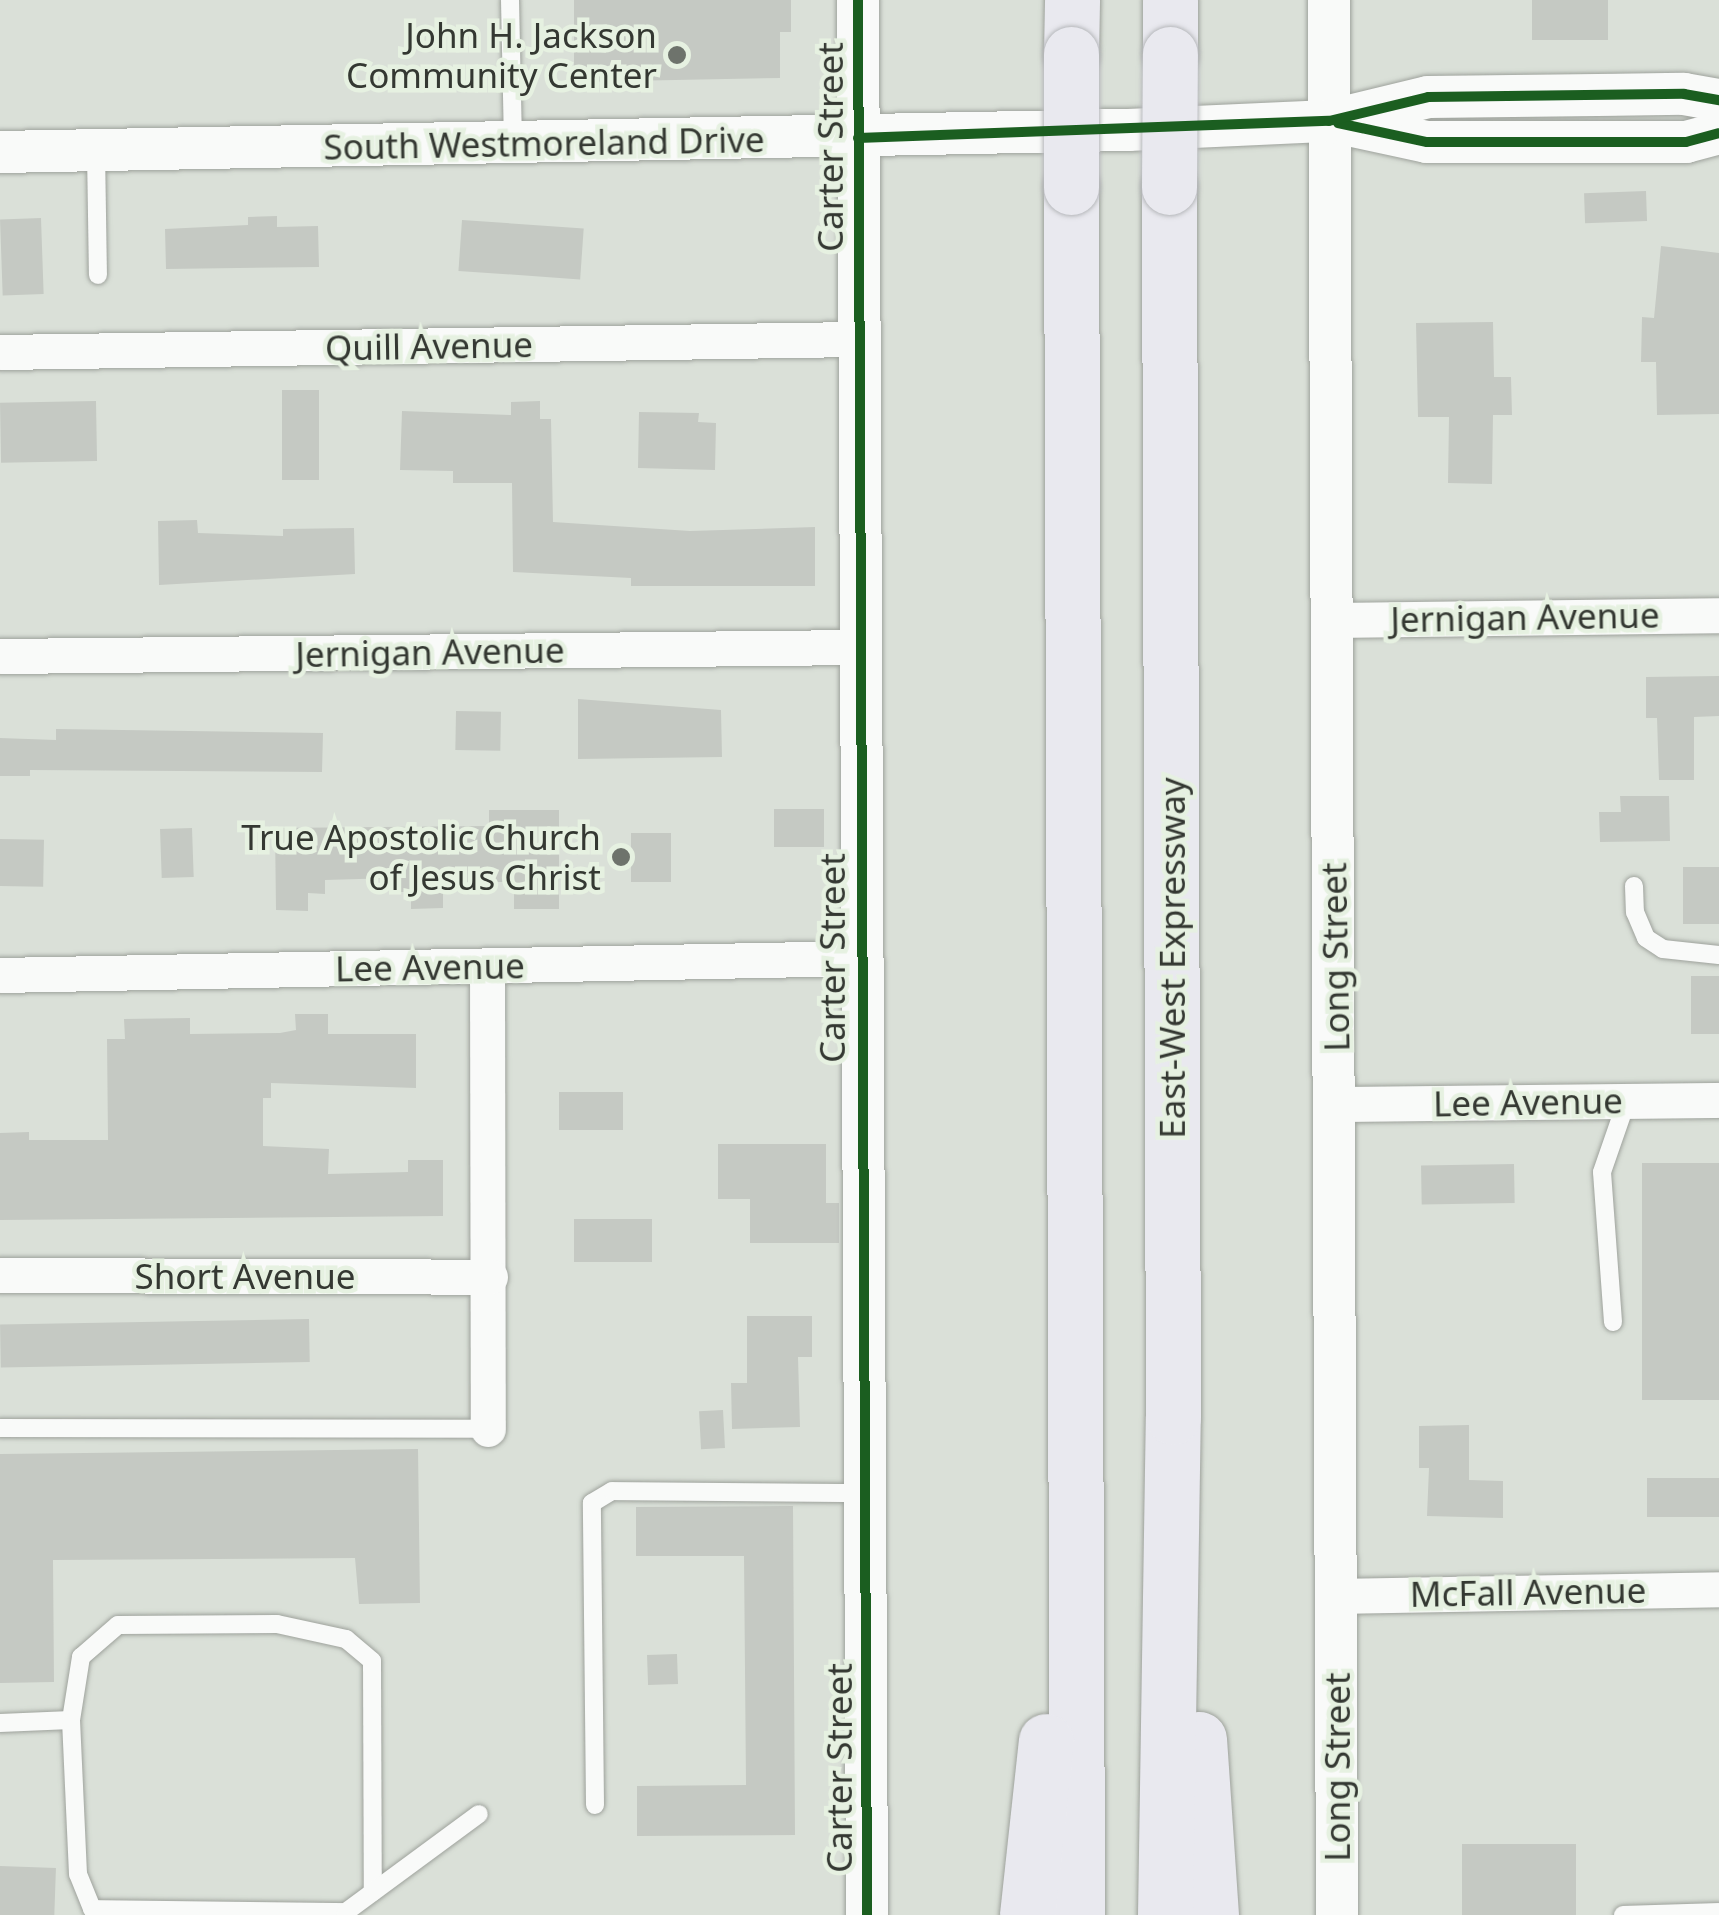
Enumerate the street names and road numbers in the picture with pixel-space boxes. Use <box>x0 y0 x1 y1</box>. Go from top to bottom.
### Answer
street label: Carter Street <box>809 42 851 252</box>
street label: South Westmoreland Drive <box>323 118 765 168</box>
street label: Quill Avenue <box>325 323 533 369</box>
street label: Jernigan Avenue <box>1390 594 1660 640</box>
street label: Jernigan Avenue <box>295 629 565 675</box>
street label: East-West Expressway <box>1151 777 1193 1139</box>
street label: Carter Street <box>811 853 853 1063</box>
street label: Long Street <box>1312 862 1358 1052</box>
street label: Lee Avenue <box>335 944 525 990</box>
street label: Lee Avenue <box>1433 1079 1623 1125</box>
street label: Short Avenue <box>134 1255 356 1297</box>
street label: McFall Avenue <box>1409 1569 1647 1615</box>
street label: Carter Street <box>818 1663 860 1873</box>
street label: Long Street <box>1316 1672 1358 1862</box>

